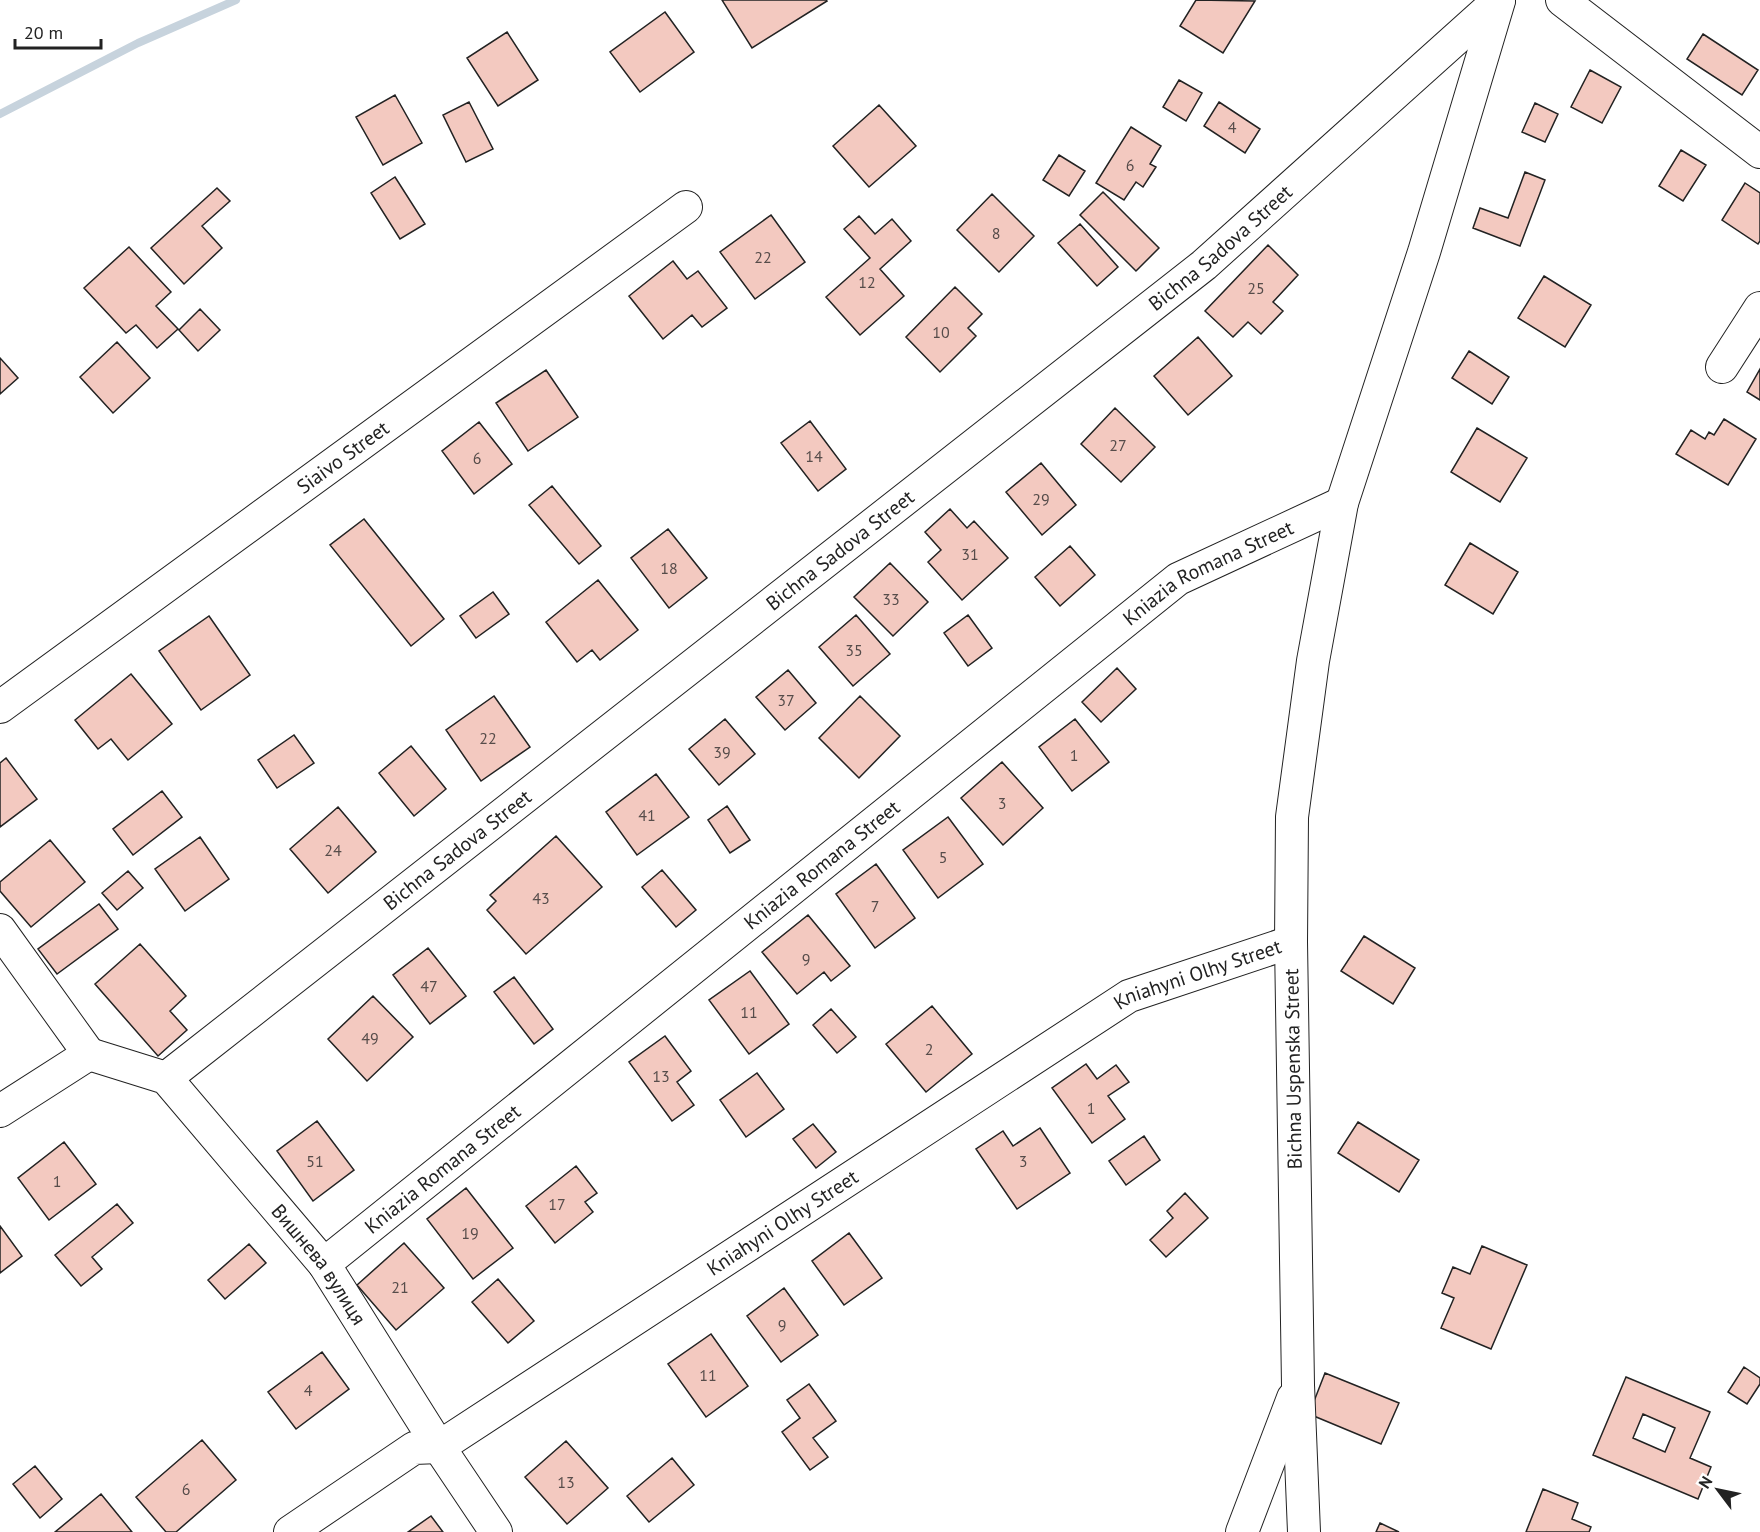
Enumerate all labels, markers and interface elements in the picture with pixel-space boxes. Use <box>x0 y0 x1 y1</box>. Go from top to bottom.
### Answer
scale bar <box>15 12 100 50</box>
text: 20 m <box>24 21 63 44</box>
house number: 4 <box>1228 117 1237 137</box>
house number: 6 <box>1126 155 1134 175</box>
street label: Bichna Sadova Street <box>1143 179 1298 317</box>
house number: 8 <box>992 223 1000 243</box>
house number: 22 <box>754 247 772 267</box>
house number: 12 <box>858 272 876 292</box>
house number: 25 <box>1247 278 1265 298</box>
house number: 10 <box>932 322 950 342</box>
street label: Siaivo Street <box>291 415 394 500</box>
house number: 27 <box>1109 435 1127 455</box>
house number: 14 <box>805 446 823 466</box>
house number: 6 <box>473 448 481 468</box>
street label: Bichna Sadova Street <box>761 484 919 616</box>
house number: 29 <box>1032 489 1050 509</box>
street label: Kniazia Romana Street <box>1118 514 1298 631</box>
house number: 31 <box>961 544 979 564</box>
house number: 18 <box>660 558 678 578</box>
house number: 33 <box>882 589 900 609</box>
house number: 35 <box>845 640 863 660</box>
house number: 37 <box>777 690 795 710</box>
house number: 22 <box>479 728 497 748</box>
house number: 39 <box>713 742 731 762</box>
house number: 1 <box>1070 745 1078 765</box>
street label: Bichna Sadova Street <box>378 784 537 916</box>
house number: 3 <box>998 793 1006 813</box>
street label: Kniazia Romana Street <box>738 794 905 935</box>
house number: 41 <box>638 805 656 825</box>
house number: 24 <box>324 840 342 860</box>
house number: 5 <box>939 847 947 867</box>
house number: 43 <box>532 888 550 908</box>
house number: 7 <box>871 896 879 916</box>
street label: Kniahyni Olhy Street <box>1109 933 1285 1016</box>
house number: 9 <box>802 949 810 969</box>
street label: Bichna Uspenska Street <box>1278 968 1308 1170</box>
house number: 47 <box>420 976 438 996</box>
house number: 11 <box>740 1002 758 1022</box>
house number: 49 <box>361 1028 379 1048</box>
house number: 2 <box>925 1039 933 1059</box>
house number: 13 <box>652 1066 670 1086</box>
street label: Kniazia Romana Street <box>359 1098 526 1239</box>
house number: 1 <box>1087 1098 1095 1118</box>
house number: 51 <box>306 1151 324 1171</box>
house number: 3 <box>1019 1151 1027 1171</box>
street label: Kniahyni Olhy Street <box>702 1164 863 1281</box>
house number: 1 <box>53 1171 61 1191</box>
house number: 17 <box>548 1194 566 1214</box>
street label: Вишнева вулиця <box>266 1199 372 1330</box>
house number: 19 <box>461 1223 479 1243</box>
house number: 21 <box>391 1277 409 1297</box>
house number: 9 <box>778 1315 786 1335</box>
house number: 11 <box>699 1365 717 1385</box>
house number: 4 <box>304 1380 313 1400</box>
north arrow <box>1688 1460 1748 1520</box>
house number: 13 <box>557 1472 575 1492</box>
text: N <box>1694 1472 1717 1492</box>
house number: 6 <box>182 1479 190 1499</box>

